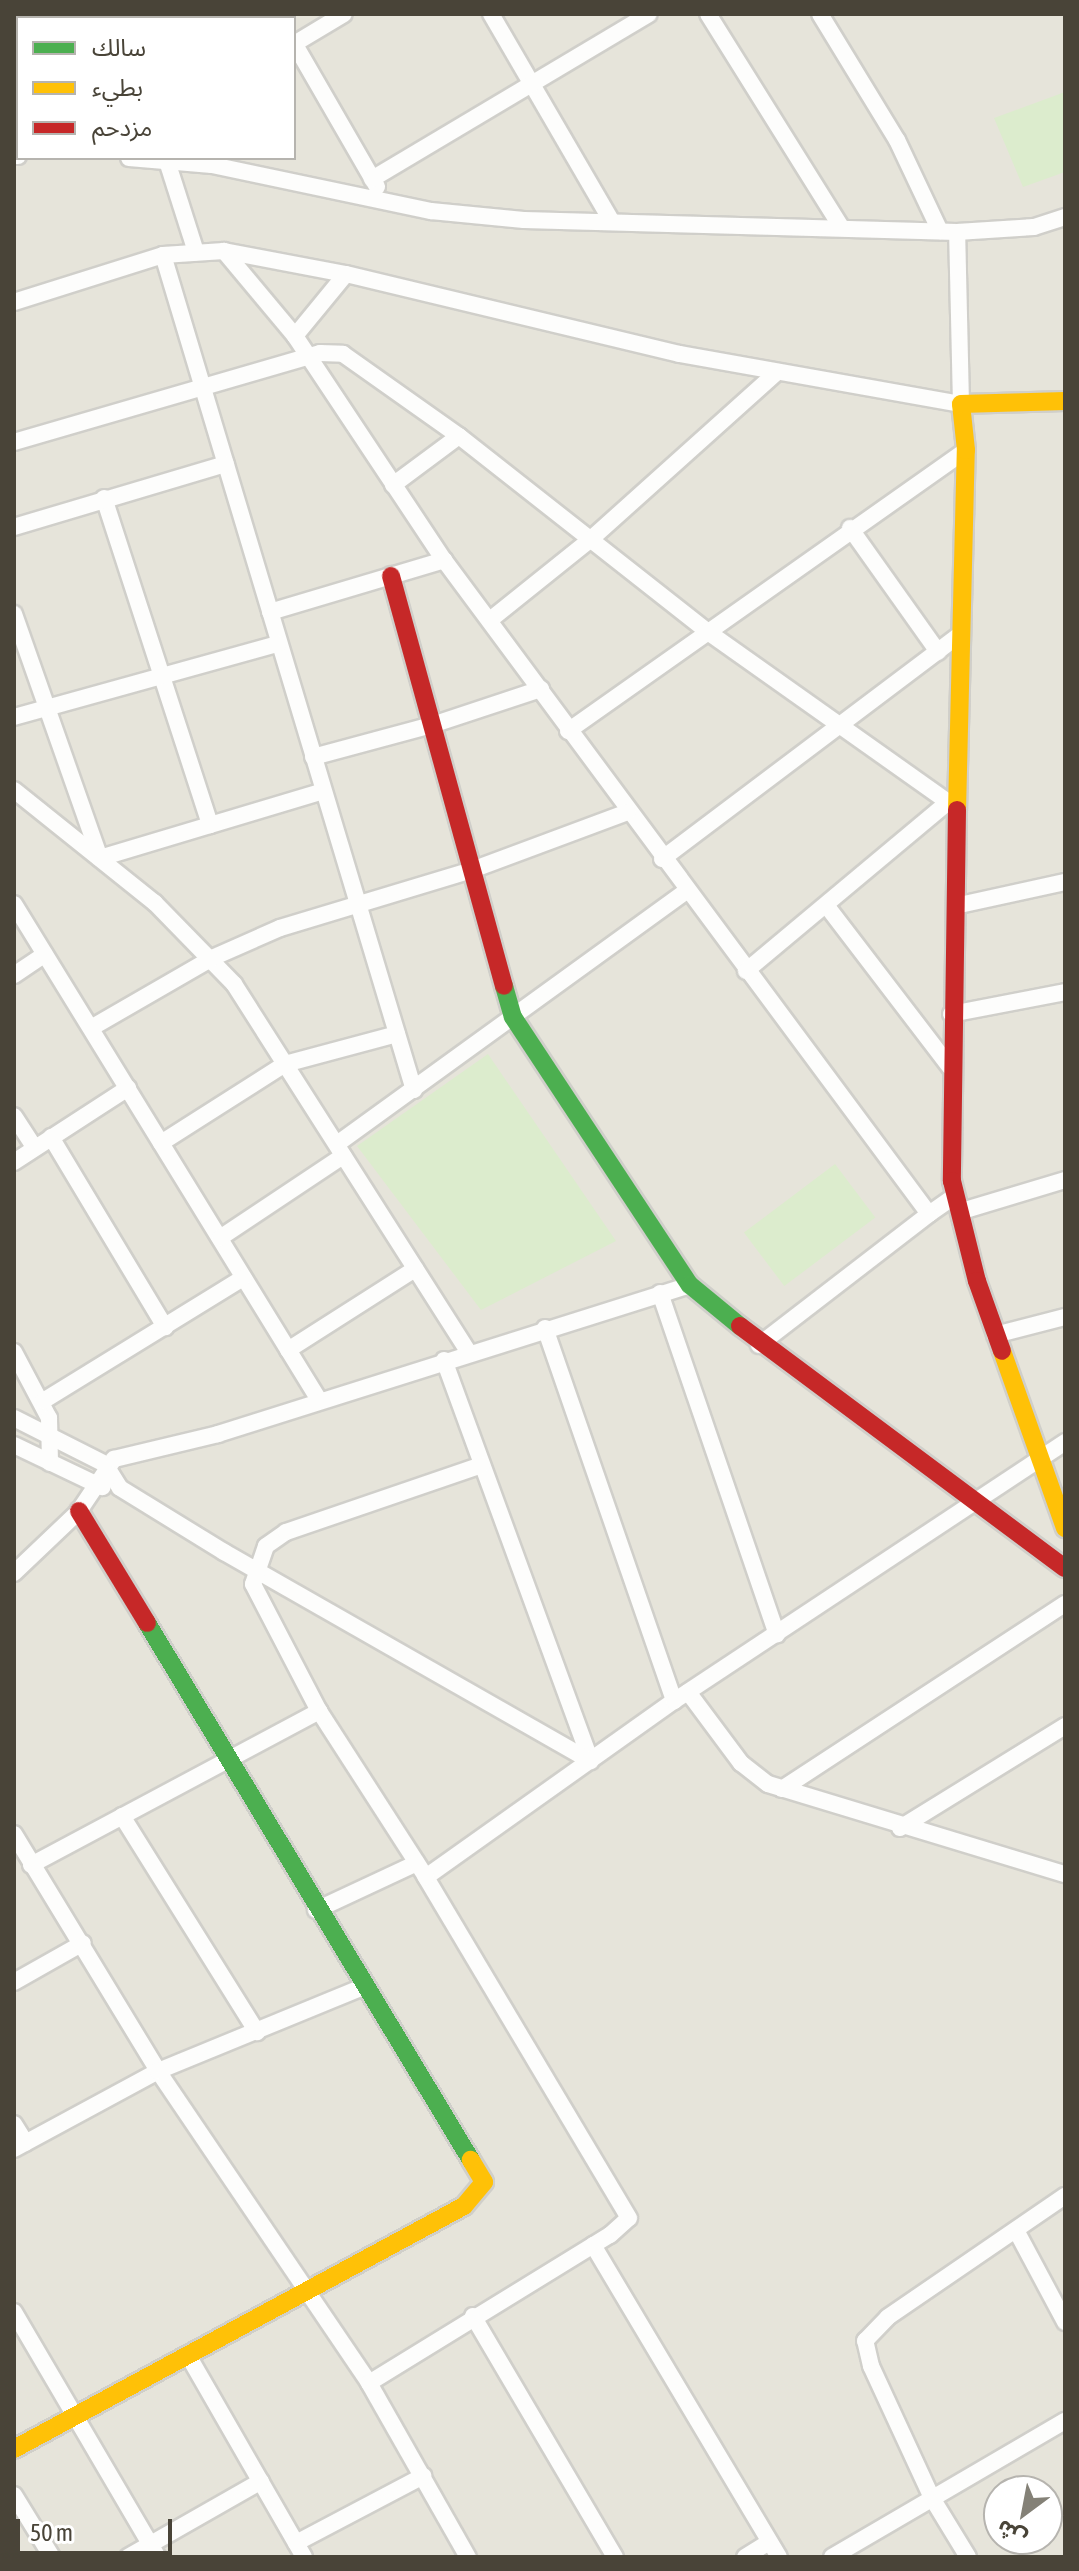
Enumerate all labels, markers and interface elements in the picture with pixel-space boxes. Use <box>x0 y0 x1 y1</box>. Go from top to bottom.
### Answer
legend <box>16 16 296 160</box>
text: سالك <box>92 34 146 61</box>
text: بطيء <box>92 74 143 101</box>
text: مزدحم <box>92 114 152 141</box>
north arrow <box>983 2475 1063 2555</box>
scale bar <box>20 2503 176 2553</box>
text: ش <box>992 2515 1031 2553</box>
text: 50 m <box>30 2519 73 2546</box>

